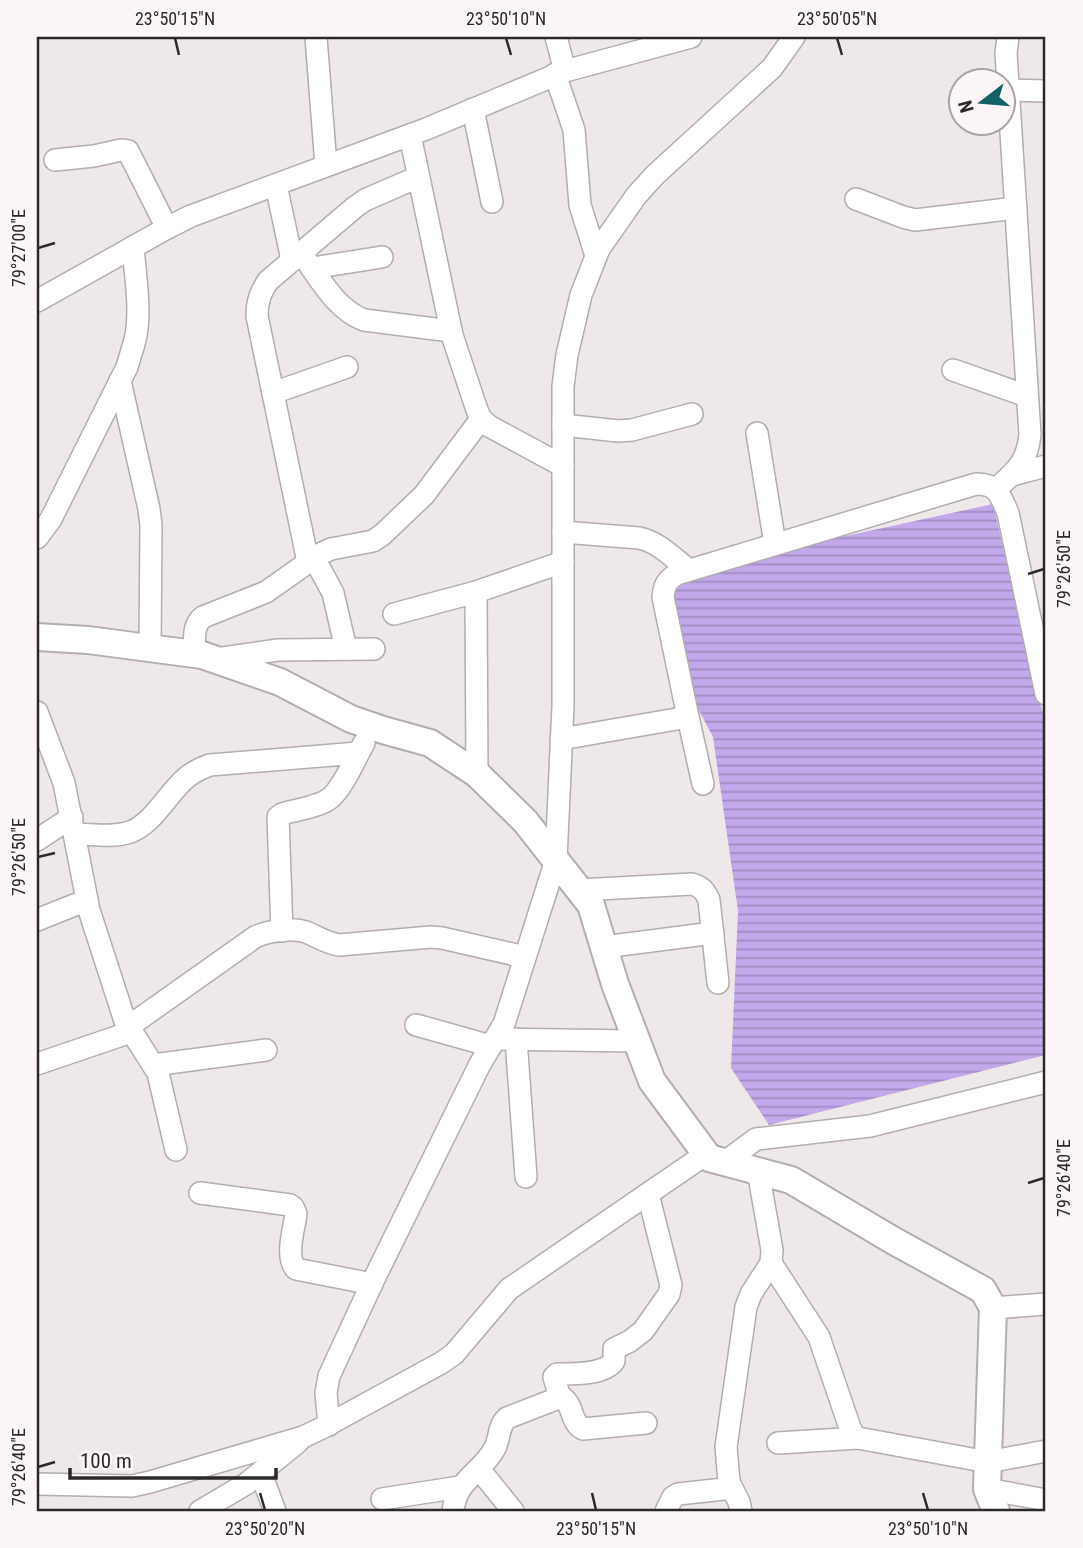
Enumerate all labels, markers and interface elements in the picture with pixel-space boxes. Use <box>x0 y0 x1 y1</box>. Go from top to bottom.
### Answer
text: 23°50'15"N <box>135 8 215 29</box>
text: 23°50'10"N <box>466 8 546 29</box>
text: 23°50'05"N <box>797 8 877 29</box>
north arrow <box>946 66 1016 136</box>
text: N <box>953 98 979 115</box>
text: 79°27'00"E <box>8 209 29 287</box>
text: 79°26'50"E <box>1053 530 1074 608</box>
text: 79°26'50"E <box>8 818 29 896</box>
text: 79°26'40"E <box>1053 1139 1074 1217</box>
text: 79°26'40"E <box>8 1428 29 1506</box>
scale bar <box>70 1436 276 1480</box>
text: 100 m <box>80 1449 132 1473</box>
text: 23°50'20"N <box>225 1518 305 1539</box>
text: 23°50'15"N <box>556 1518 636 1539</box>
text: 23°50'10"N <box>888 1518 968 1539</box>

